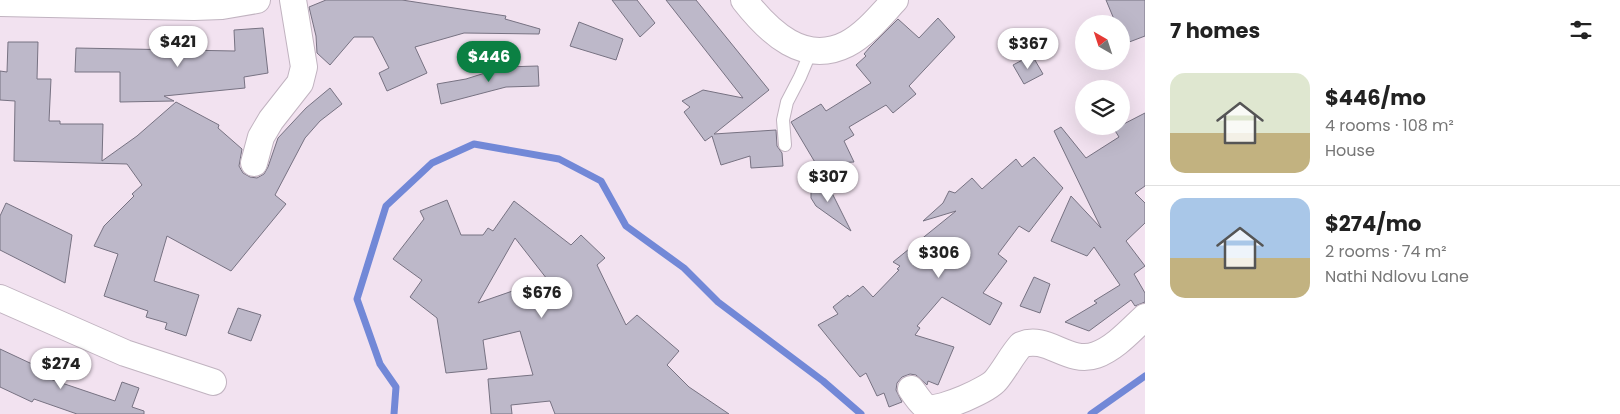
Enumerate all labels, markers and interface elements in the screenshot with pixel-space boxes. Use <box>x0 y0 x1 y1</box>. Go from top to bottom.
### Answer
north arrow <box>1075 15 1130 70</box>
map controls <box>1075 15 1130 135</box>
text: 7 homes <box>1170 16 1260 45</box>
icon: filters <box>1567 16 1595 44</box>
pin: $421 <box>148 26 208 68</box>
pin: $367 <box>998 28 1058 70</box>
text: $421 <box>160 30 196 53</box>
text: $367 <box>1009 32 1047 55</box>
pin: $446 <box>459 41 519 83</box>
text: $446 <box>468 45 510 68</box>
button: layers <box>1075 80 1130 135</box>
text: $446/mo <box>1325 83 1426 112</box>
icon: home <box>1210 93 1270 153</box>
text: 4 rooms · 108 m² <box>1325 114 1454 137</box>
text: House <box>1325 139 1375 162</box>
pin: $307 <box>798 160 858 203</box>
text: $307 <box>808 165 848 188</box>
text: $274/mo <box>1325 209 1421 238</box>
icon: home <box>1210 218 1270 278</box>
pin: $306 <box>909 236 969 279</box>
text: 2 rooms · 74 m² <box>1325 240 1447 263</box>
text: $306 <box>919 241 959 264</box>
text: Nathi Ndlovu Lane <box>1325 265 1469 288</box>
pin: $676 <box>512 276 572 319</box>
text: $676 <box>522 281 562 304</box>
pin: $274 <box>31 348 91 390</box>
text: $274 <box>41 352 81 375</box>

